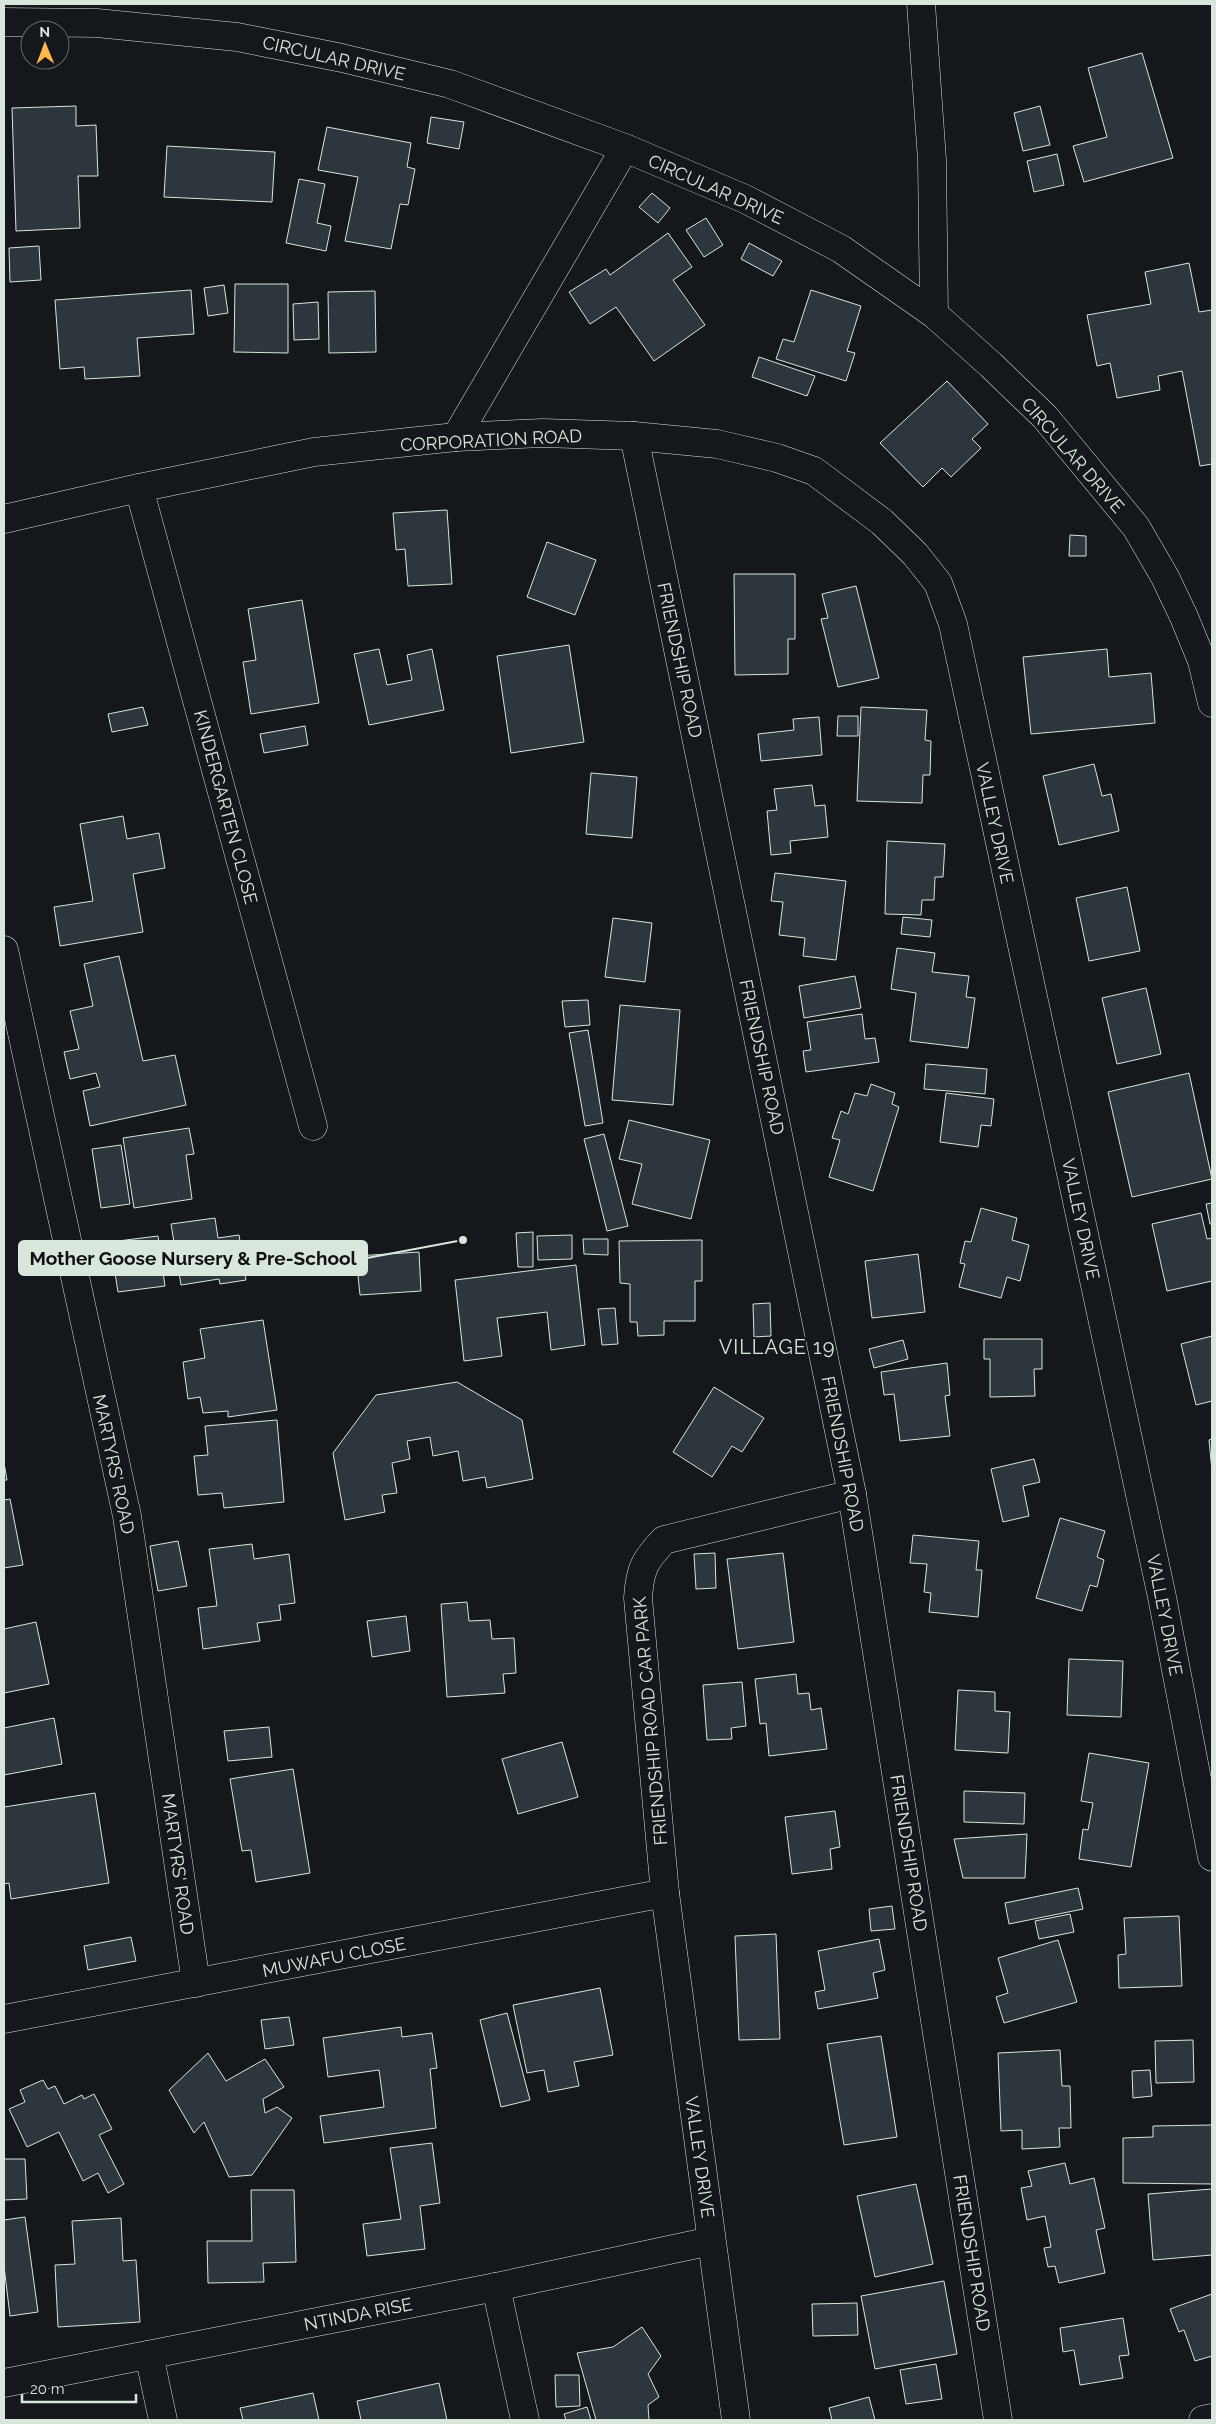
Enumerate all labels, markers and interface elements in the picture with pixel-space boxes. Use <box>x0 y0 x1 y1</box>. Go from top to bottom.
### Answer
north arrow <box>20 20 70 70</box>
text: N <box>39 24 50 40</box>
street label: CIRCULAR DRIVE <box>261 31 407 85</box>
street label: CIRCULAR DRIVE <box>645 150 787 228</box>
street label: CIRCULAR DRIVE <box>1017 393 1129 517</box>
street label: CORPORATION ROAD <box>400 425 583 455</box>
street label: FRIENDSHIP ROAD <box>653 580 707 740</box>
street label: KINDERGARTEN CLOSE <box>190 708 262 907</box>
street label: VALLEY DRIVE <box>972 761 1018 885</box>
street label: FRIENDSHIP ROAD <box>735 977 789 1137</box>
street label: VALLEY DRIVE <box>1058 1157 1104 1281</box>
callout: Mother Goose Nursery & Pre-School <box>19 1241 367 1275</box>
text: Mother Goose Nursery & Pre-School <box>29 1247 357 1269</box>
district label: VILLAGE 19 <box>719 1335 835 1359</box>
street label: FRIENDSHIP ROAD <box>818 1374 868 1534</box>
street label: MARTYRS' ROAD <box>89 1392 139 1536</box>
street label: VALLEY DRIVE <box>1143 1553 1187 1678</box>
street label: FRIENDSHIP ROAD CAR PARK <box>629 1595 671 1846</box>
street label: FRIENDSHIP ROAD <box>886 1773 932 1933</box>
street label: MARTYRS' ROAD <box>158 1792 198 1936</box>
street label: MUWAFU CLOSE <box>260 1933 408 1981</box>
street label: VALLEY DRIVE <box>681 2095 719 2219</box>
street label: FRIENDSHIP ROAD <box>949 2173 995 2333</box>
street label: NTINDA RISE <box>302 2293 414 2335</box>
scale bar <box>22 2372 136 2404</box>
text: 20 m <box>30 2380 65 2398</box>

